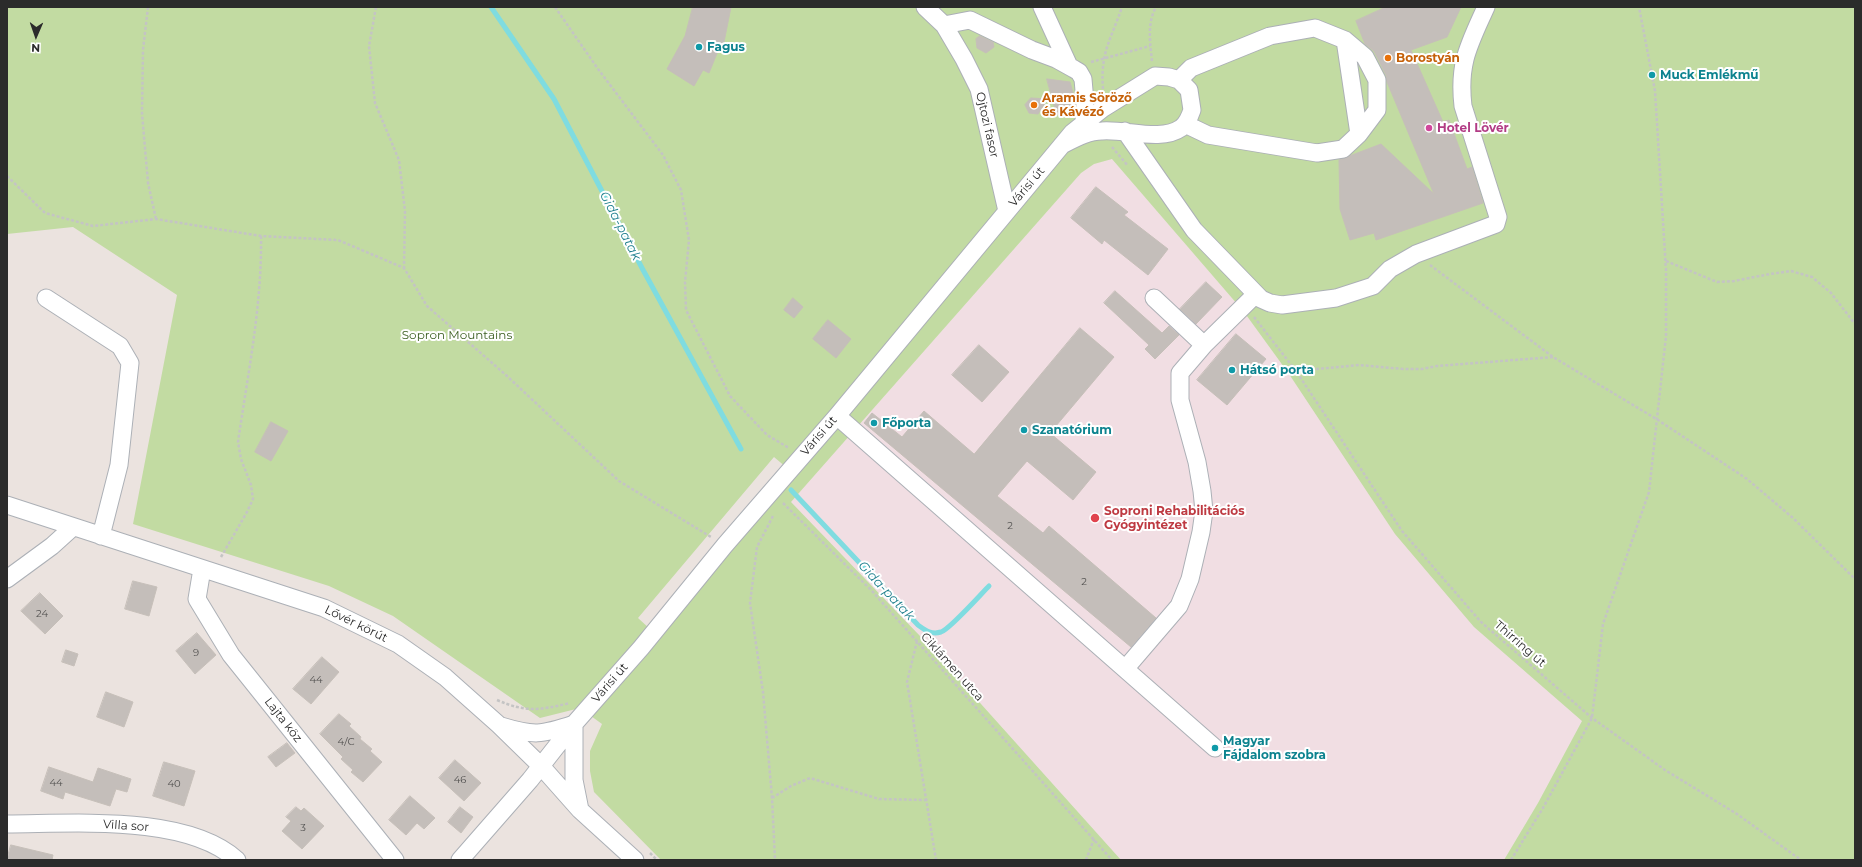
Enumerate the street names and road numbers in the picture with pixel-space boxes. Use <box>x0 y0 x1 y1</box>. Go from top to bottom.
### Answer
street label: Ojtozi fasor <box>972 91 1002 159</box>
street label: Várisi út <box>1006 164 1048 210</box>
street label: Várisi út <box>798 413 840 459</box>
street label: Lővér körút <box>322 603 390 645</box>
street label: Thirring út <box>1491 618 1549 670</box>
street label: Ciklámen utca <box>918 630 986 704</box>
street label: Várisi út <box>589 660 631 706</box>
street label: Lajta köz <box>261 695 305 745</box>
street label: Villa sor <box>102 817 150 835</box>

